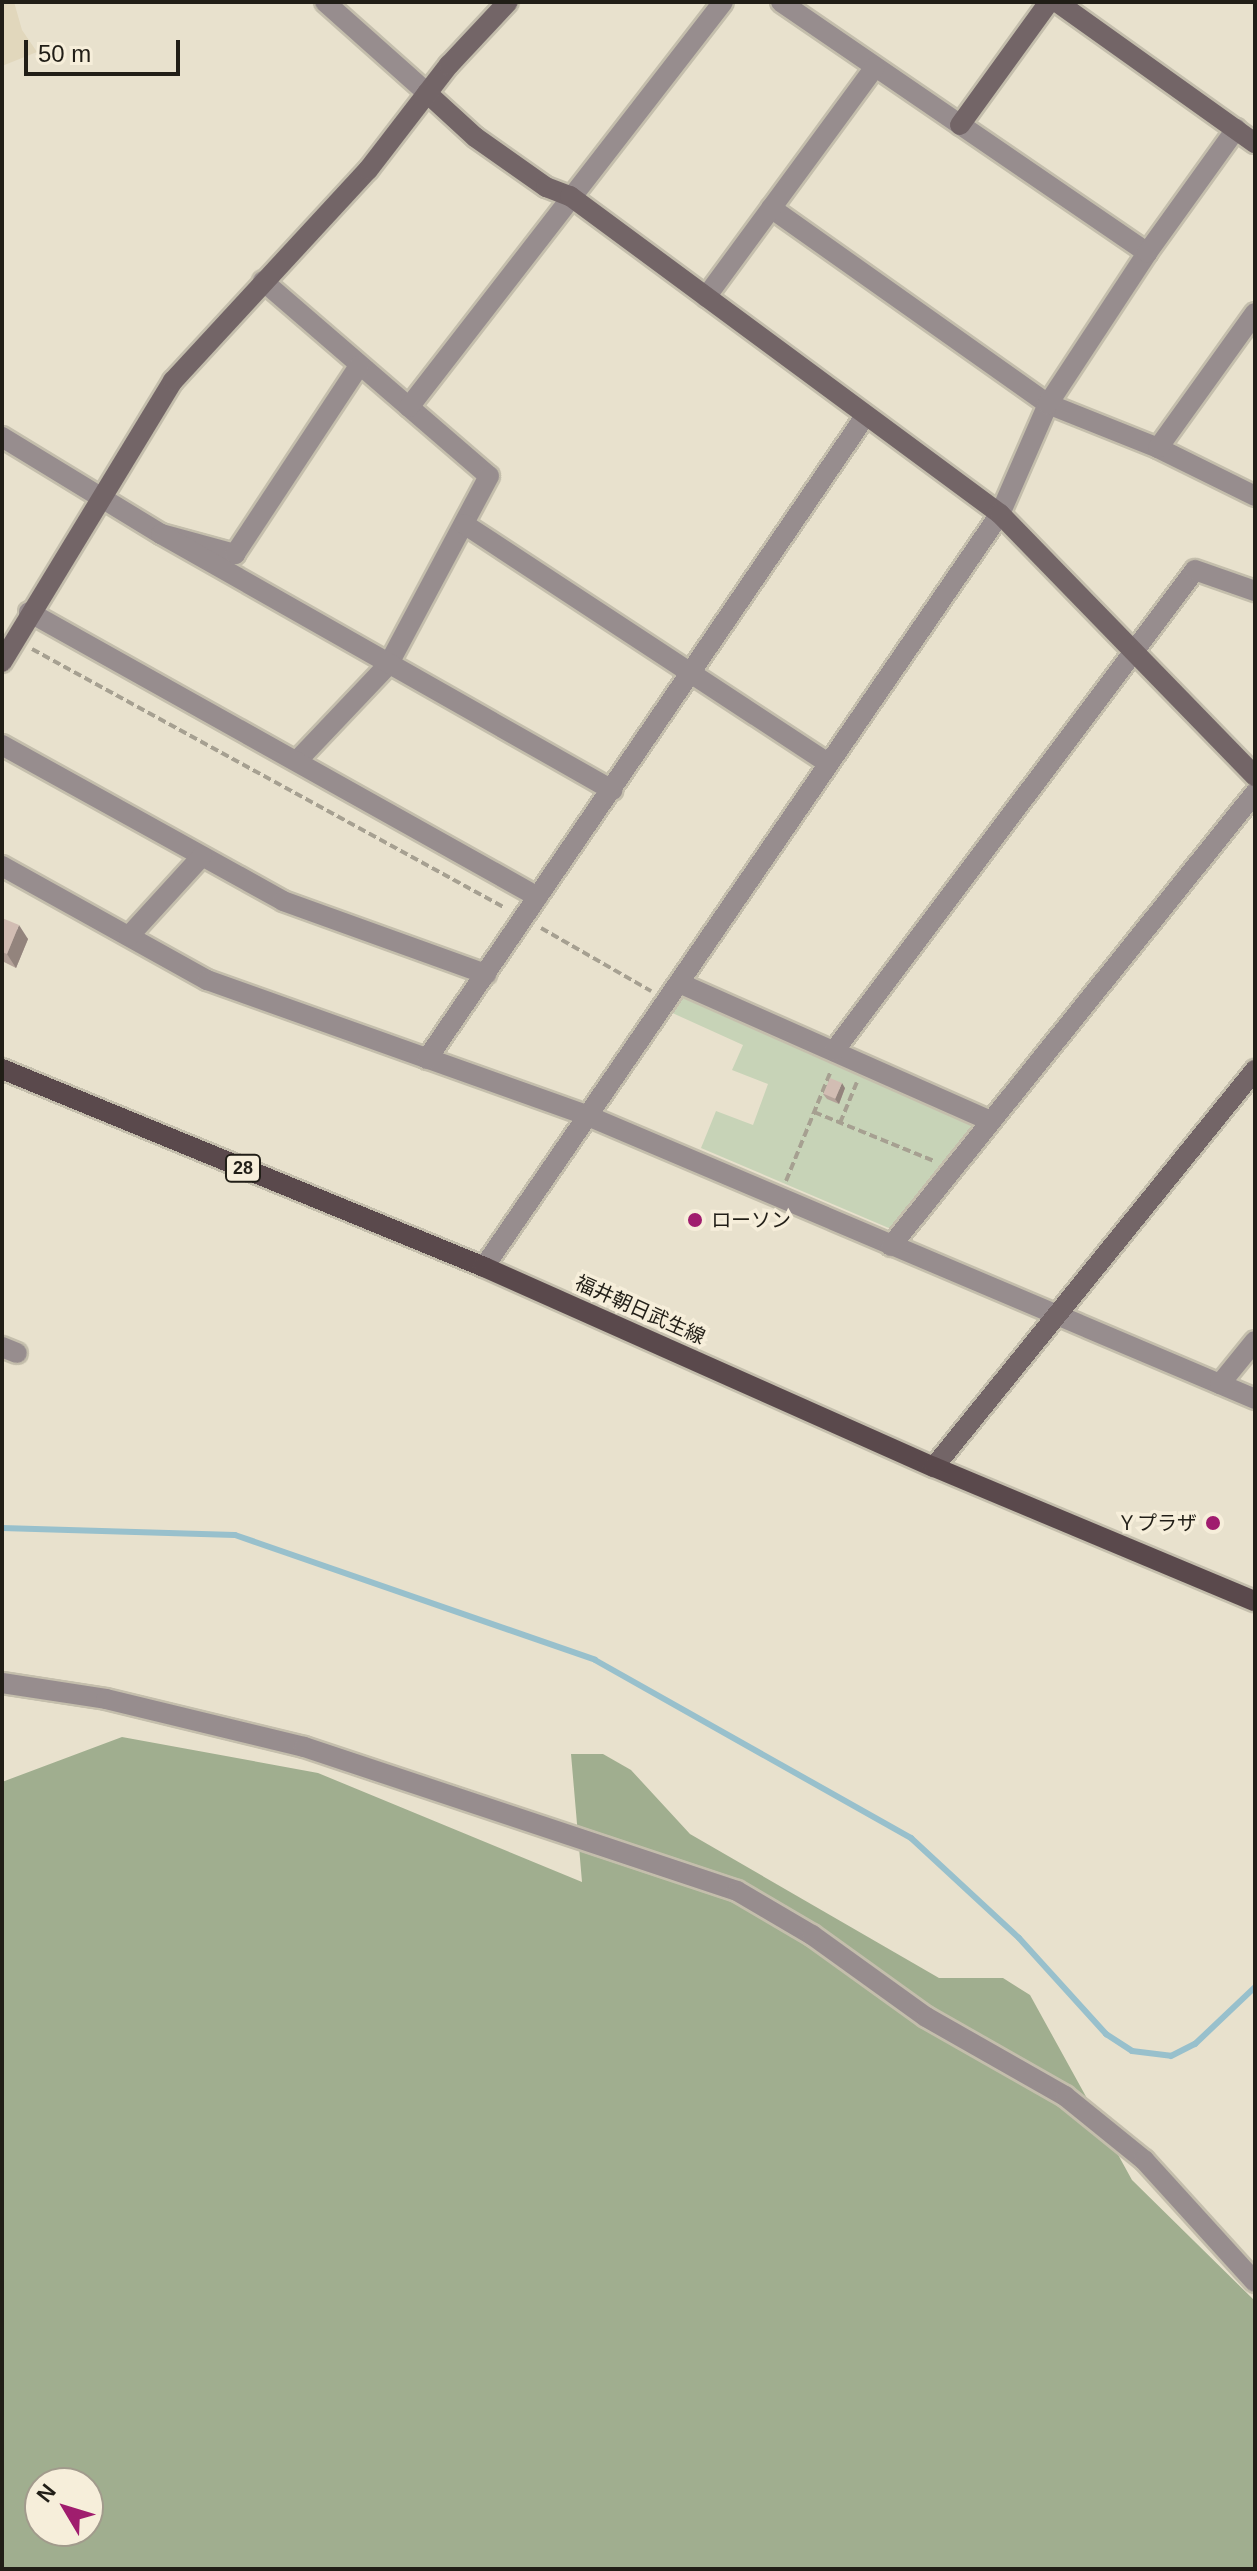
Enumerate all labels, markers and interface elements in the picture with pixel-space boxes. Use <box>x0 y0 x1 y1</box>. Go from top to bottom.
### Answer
scale bar <box>28 24 184 74</box>
text: 50 m <box>38 40 91 67</box>
road number: 28 <box>223 1154 263 1182</box>
place label: ローソン <box>711 1208 791 1232</box>
marker: ローソン <box>686 1211 704 1229</box>
street label: 福井朝日武生線 <box>571 1271 709 1349</box>
place label: Ｙプラザ <box>1117 1511 1197 1535</box>
marker: Ｙプラザ <box>1204 1514 1222 1532</box>
north arrow <box>24 2467 104 2547</box>
text: N <box>32 2479 61 2507</box>

